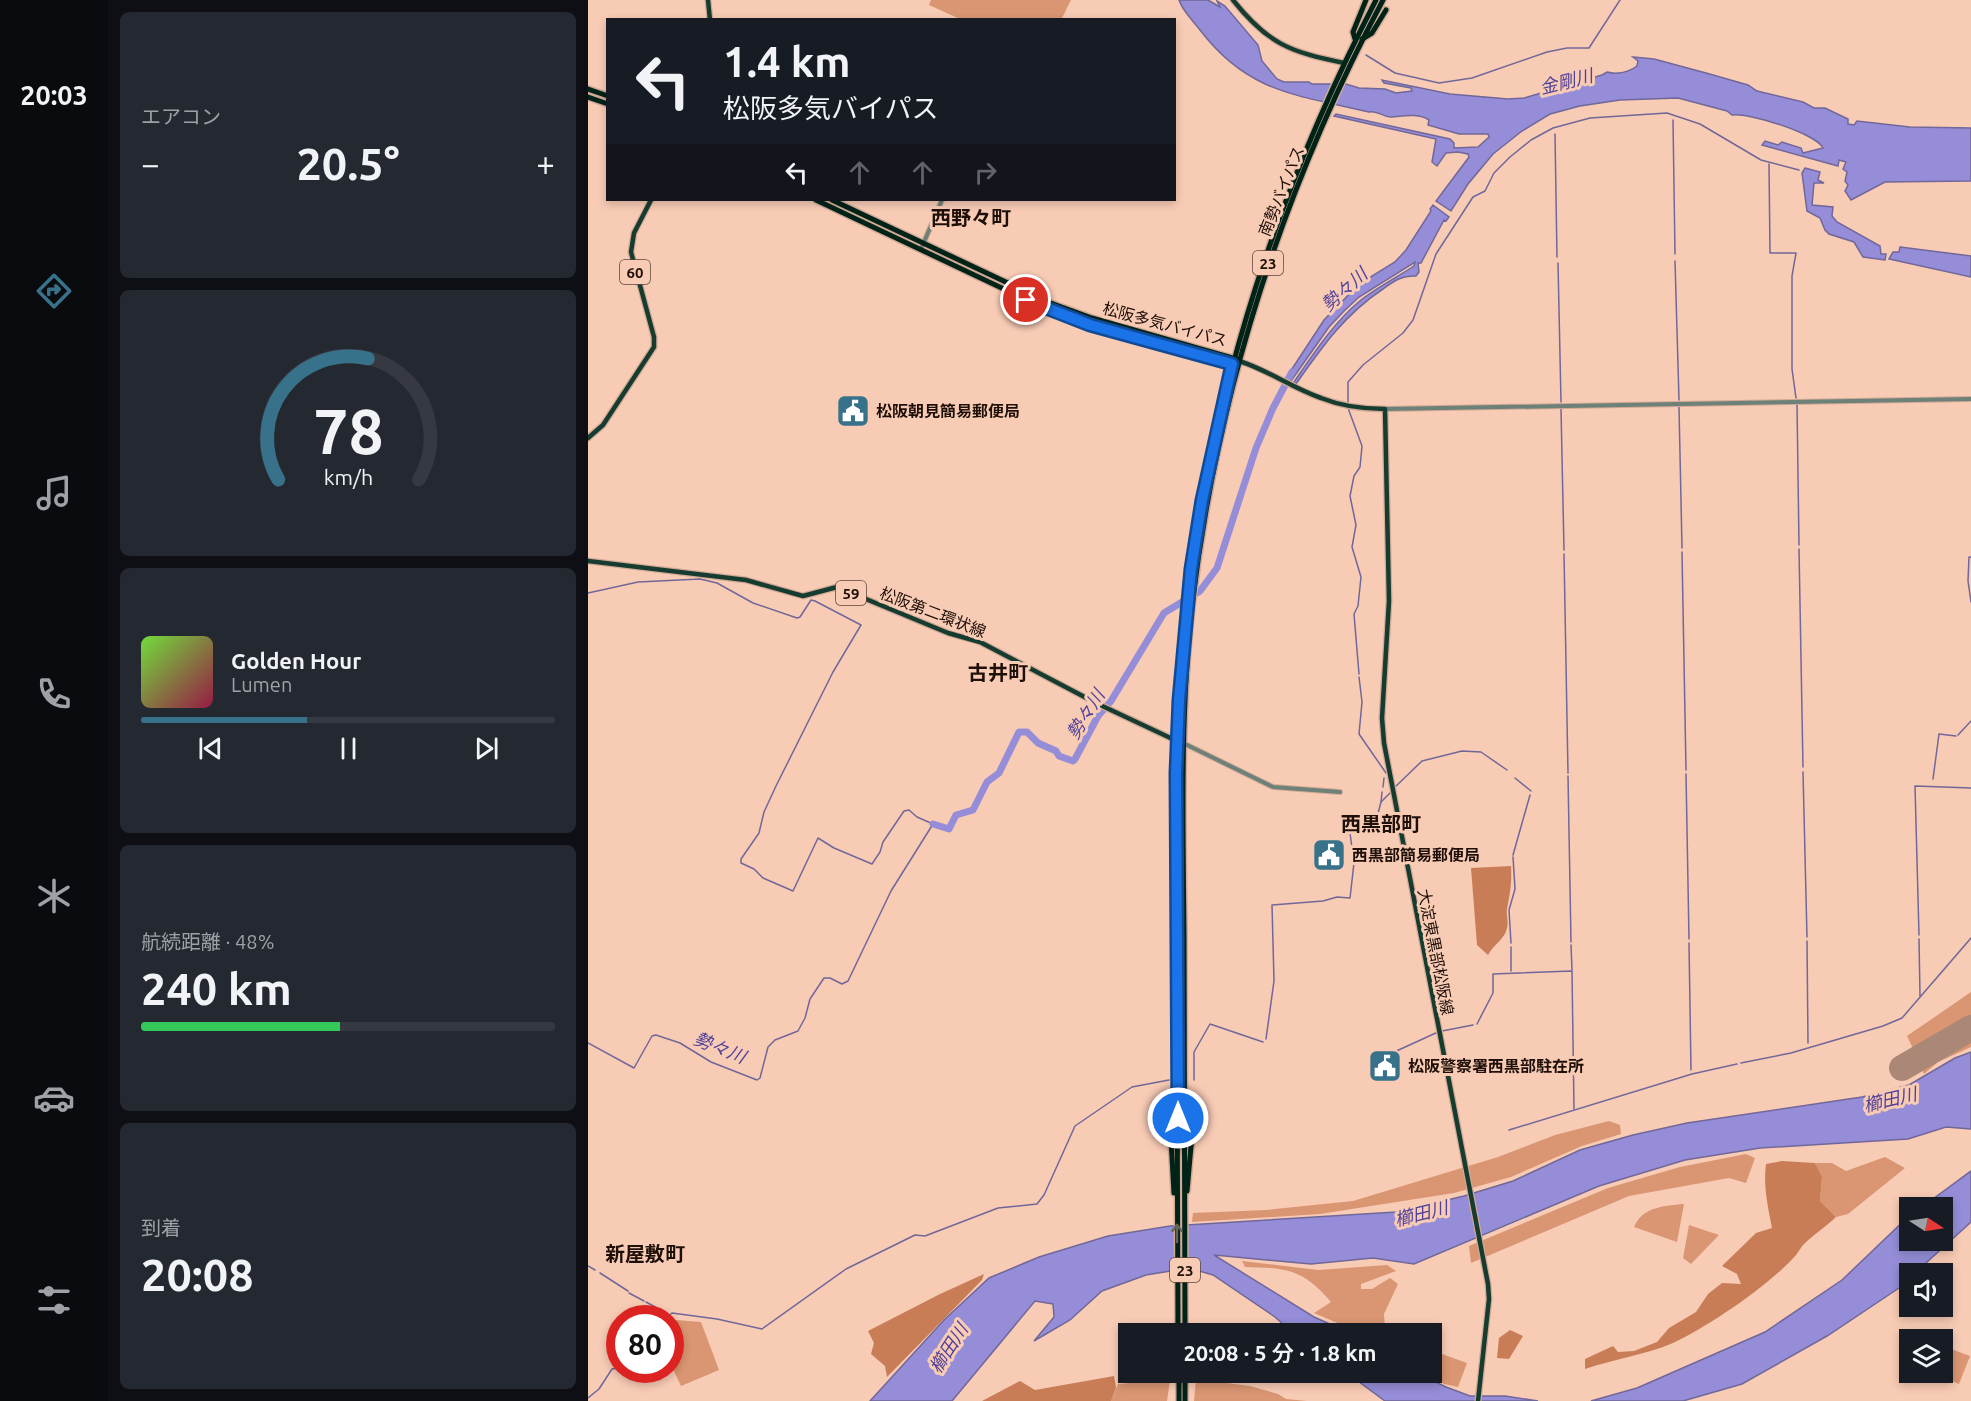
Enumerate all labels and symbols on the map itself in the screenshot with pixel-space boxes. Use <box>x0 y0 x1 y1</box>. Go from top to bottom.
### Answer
water label: 金剛川 <box>1537 64 1597 97</box>
street label: 南勢バイパス <box>1255 143 1307 239</box>
district label: 西野々町 <box>931 206 1011 229</box>
road number: 23 <box>1253 251 1283 275</box>
road number: 60 <box>620 260 650 284</box>
water label: 勢々川 <box>1317 262 1372 314</box>
pin <box>1000 274 1051 325</box>
street label: 松阪多気バイパス <box>1101 299 1229 349</box>
public building icon: 松阪朝見簡易郵便局 <box>835 393 871 429</box>
place label: 松阪朝見簡易郵便局 <box>876 402 1020 420</box>
road number: 59 <box>836 581 866 605</box>
street label: 松阪第二環状線 <box>877 584 989 640</box>
district label: 古井町 <box>968 661 1028 684</box>
water label: 勢々川 <box>1062 684 1109 742</box>
district label: 西黒部町 <box>1341 812 1421 835</box>
public building icon: 西黒部簡易郵便局 <box>1311 837 1347 873</box>
place label: 西黒部簡易郵便局 <box>1352 846 1480 864</box>
street label: 大淀東黒部松阪線 <box>1415 887 1457 1017</box>
water label: 勢々川 <box>691 1028 751 1067</box>
public building icon: 松阪警察署西黒部駐在所 <box>1367 1048 1403 1084</box>
place label: 松阪警察署西黒部駐在所 <box>1408 1057 1584 1075</box>
water label: 櫛田川 <box>1861 1083 1921 1115</box>
position arrow <box>1146 1086 1210 1150</box>
water label: 櫛田川 <box>1392 1196 1452 1229</box>
north arrow <box>1899 1197 1953 1251</box>
one-way arrow <box>1172 1224 1183 1244</box>
district label: 新屋敷町 <box>605 1242 685 1265</box>
road number: 23 <box>1170 1258 1200 1282</box>
speed limit sign: 80 <box>606 1305 684 1383</box>
water label: 櫛田川 <box>925 1318 972 1376</box>

